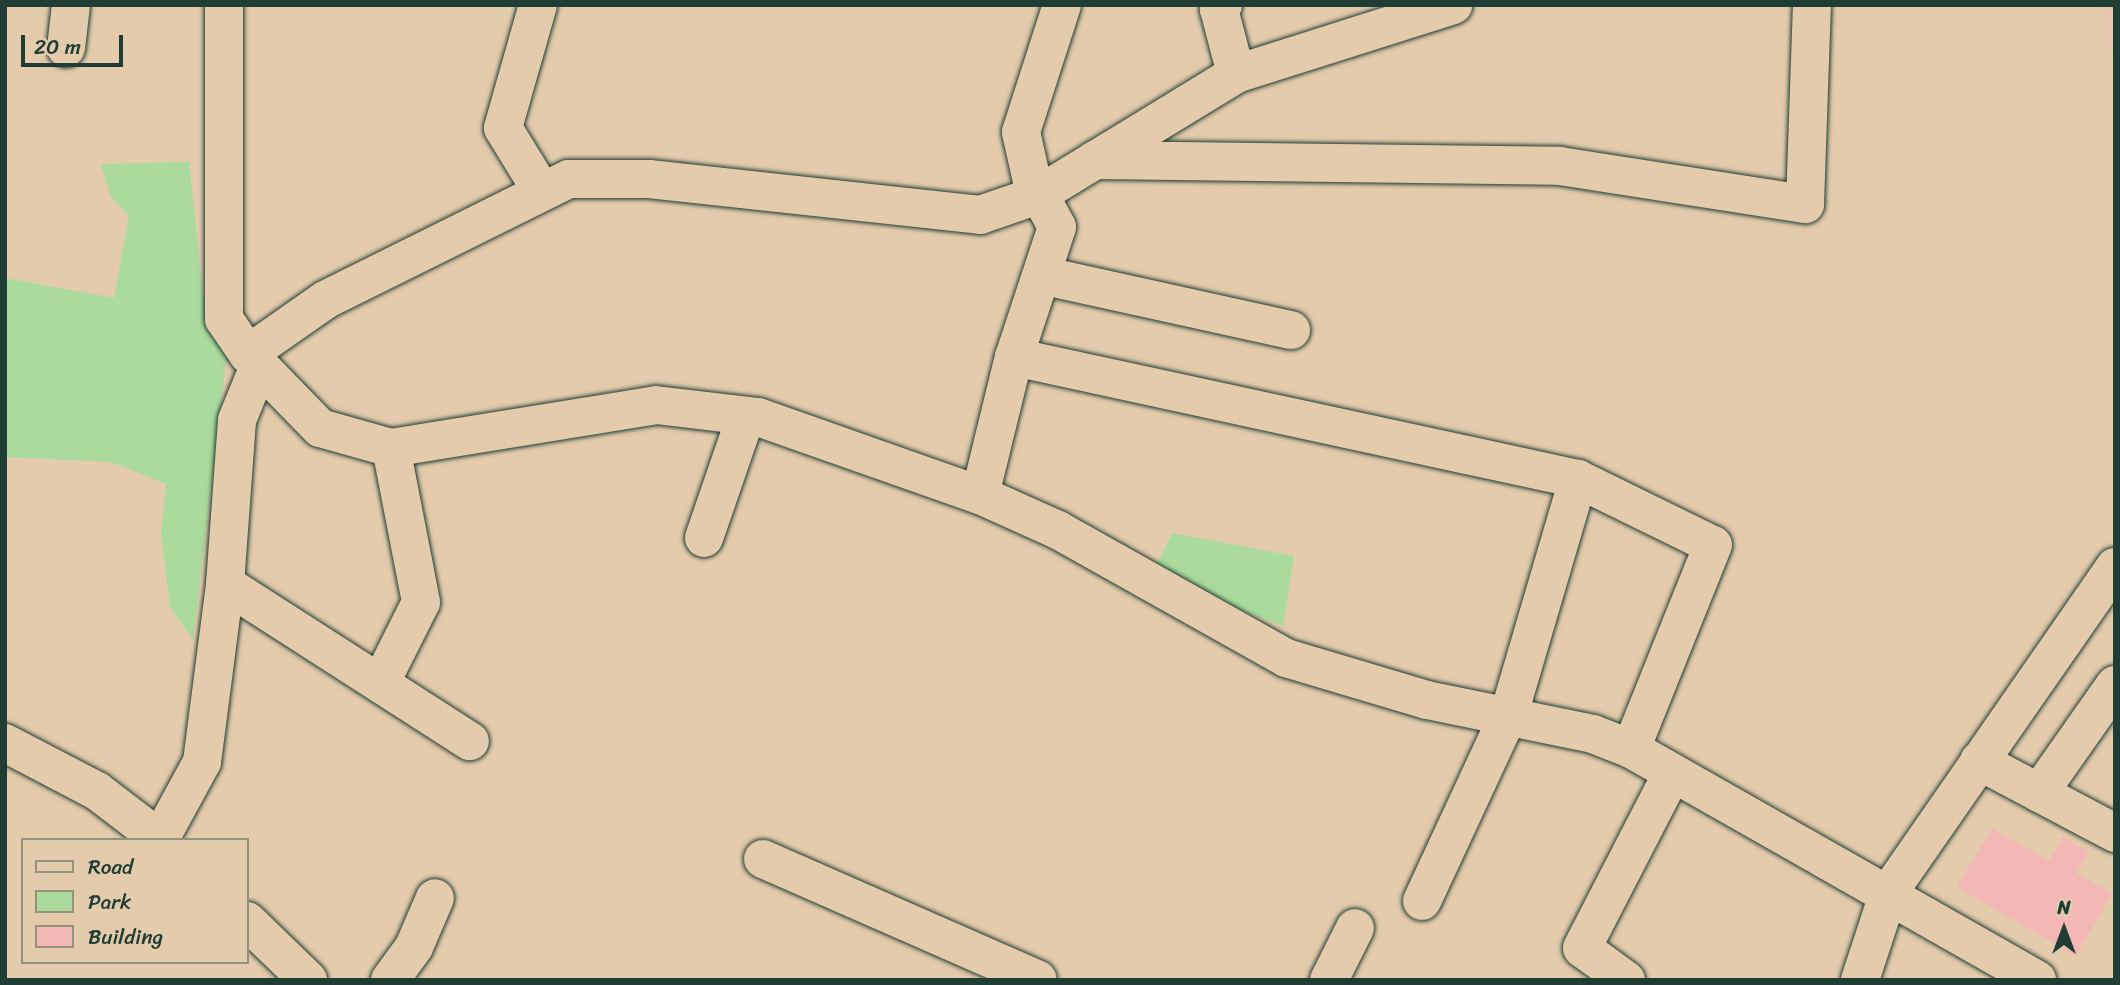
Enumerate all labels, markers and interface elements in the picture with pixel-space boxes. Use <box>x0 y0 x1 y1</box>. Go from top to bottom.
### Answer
scale bar <box>24 21 126 65</box>
text: 20 m <box>34 28 81 66</box>
legend <box>21 838 248 964</box>
text: Road <box>88 848 133 886</box>
text: Park <box>88 883 131 921</box>
text: N <box>2057 891 2071 924</box>
north arrow <box>2029 894 2099 964</box>
text: Building <box>88 918 163 956</box>

